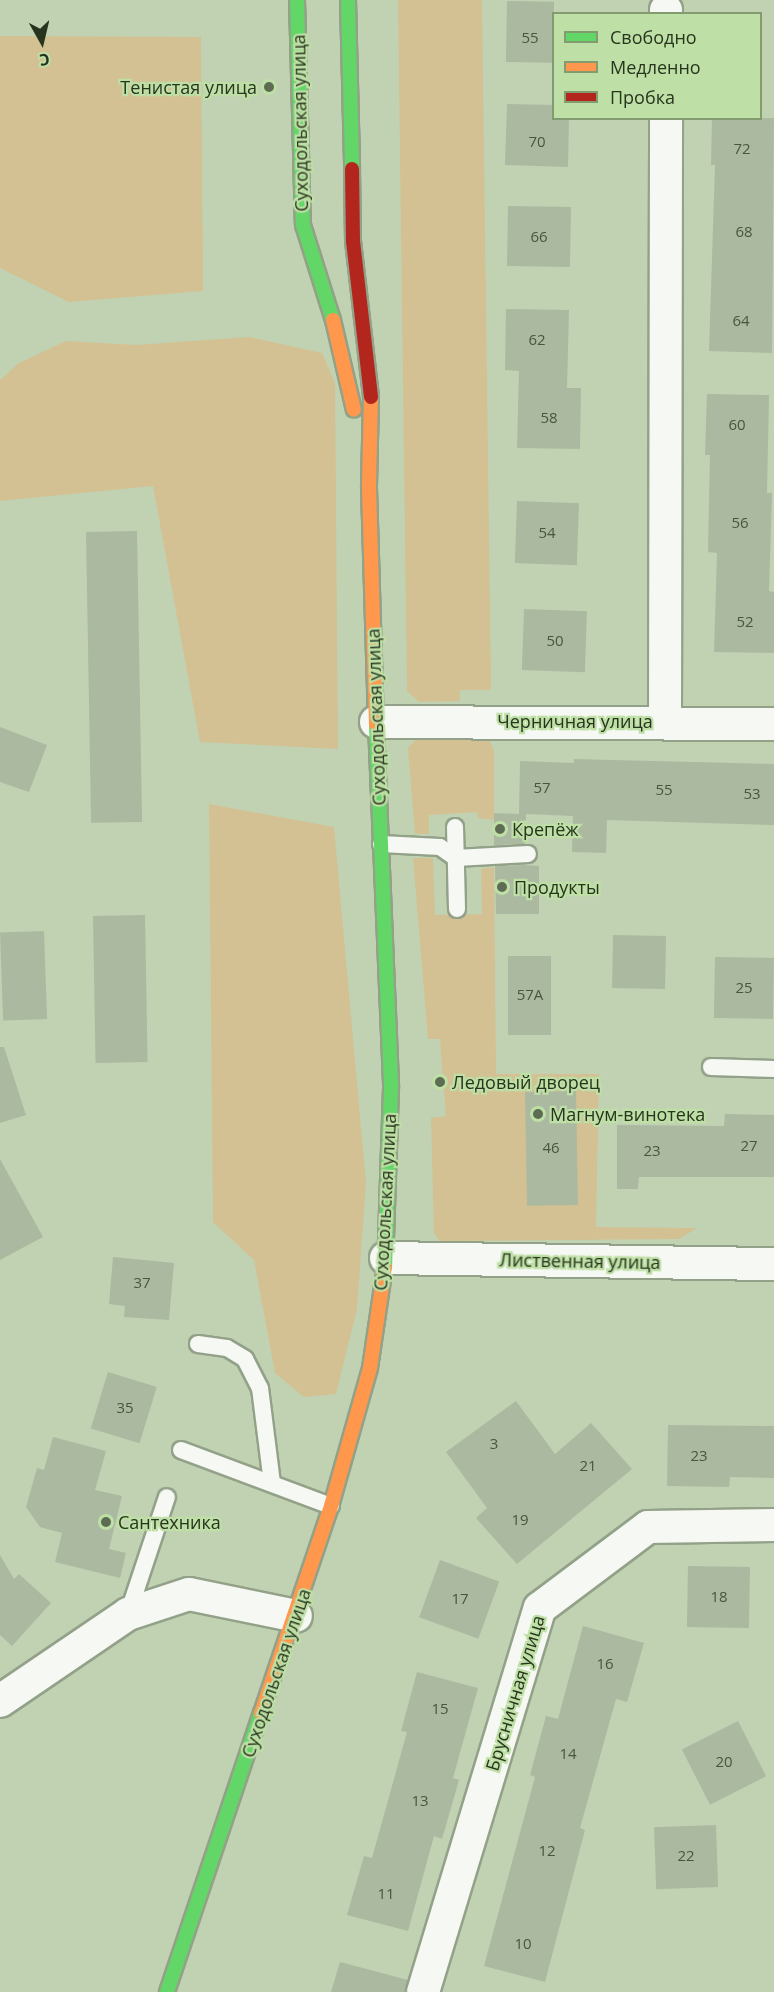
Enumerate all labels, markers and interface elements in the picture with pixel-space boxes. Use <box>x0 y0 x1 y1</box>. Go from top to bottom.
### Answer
north arrow <box>12 12 72 72</box>
legend <box>552 12 762 120</box>
text: Свободно <box>610 25 697 49</box>
house number: 55 <box>521 29 539 47</box>
street label: Суходольская улица <box>288 34 312 212</box>
text: С <box>38 48 51 71</box>
text: Медленно <box>610 55 701 79</box>
place label: Тенистая улица <box>120 76 257 98</box>
marker: Тенистая улица <box>262 80 276 94</box>
text: Пробка <box>610 85 675 109</box>
house number: 70 <box>528 133 546 151</box>
house number: 72 <box>733 140 751 158</box>
house number: 68 <box>735 223 753 241</box>
house number: 66 <box>530 228 548 246</box>
house number: 64 <box>732 312 750 330</box>
house number: 62 <box>528 331 546 349</box>
house number: 58 <box>540 409 558 427</box>
house number: 60 <box>728 416 746 434</box>
house number: 56 <box>731 514 749 532</box>
house number: 54 <box>538 524 556 542</box>
house number: 52 <box>736 613 754 631</box>
street label: Суходольская улица <box>362 628 390 806</box>
house number: 50 <box>546 632 564 650</box>
street label: Черничная улица <box>497 710 653 732</box>
house number: 57 <box>533 779 551 797</box>
house number: 55 <box>655 781 673 799</box>
house number: 53 <box>743 785 761 803</box>
place label: Крепёж <box>512 818 579 840</box>
marker: Крепёж <box>493 822 507 836</box>
place label: Продукты <box>514 876 600 898</box>
marker: Продукты <box>495 880 509 894</box>
house number: 25 <box>735 979 753 997</box>
house number: 57А <box>517 986 543 1004</box>
place label: Ледовый дворец <box>452 1071 600 1093</box>
marker: Ледовый дворец <box>433 1075 447 1089</box>
place label: Магнум-винотека <box>550 1103 705 1125</box>
marker: Магнум-винотека <box>531 1107 545 1121</box>
street label: Суходольская улица <box>370 1113 400 1291</box>
house number: 27 <box>740 1137 758 1155</box>
house number: 46 <box>542 1139 560 1157</box>
house number: 23 <box>643 1142 661 1160</box>
street label: Лиственная улица <box>499 1249 661 1273</box>
house number: 37 <box>133 1274 151 1292</box>
house number: 35 <box>116 1399 134 1417</box>
house number: 3 <box>490 1435 498 1453</box>
house number: 23 <box>690 1447 708 1465</box>
house number: 21 <box>579 1457 597 1475</box>
place label: Сантехника <box>118 1511 221 1533</box>
house number: 19 <box>511 1511 529 1529</box>
marker: Сантехника <box>99 1515 113 1529</box>
street label: Суходольская улица <box>237 1586 315 1760</box>
house number: 18 <box>710 1588 728 1606</box>
house number: 17 <box>451 1590 469 1608</box>
street label: Брусничная улица <box>481 1613 549 1773</box>
house number: 16 <box>596 1655 614 1673</box>
house number: 15 <box>431 1700 449 1718</box>
house number: 14 <box>559 1745 577 1763</box>
house number: 20 <box>715 1753 733 1771</box>
house number: 13 <box>411 1792 429 1810</box>
house number: 12 <box>538 1842 556 1860</box>
house number: 22 <box>677 1847 695 1865</box>
house number: 11 <box>377 1885 395 1903</box>
house number: 10 <box>514 1935 532 1953</box>

